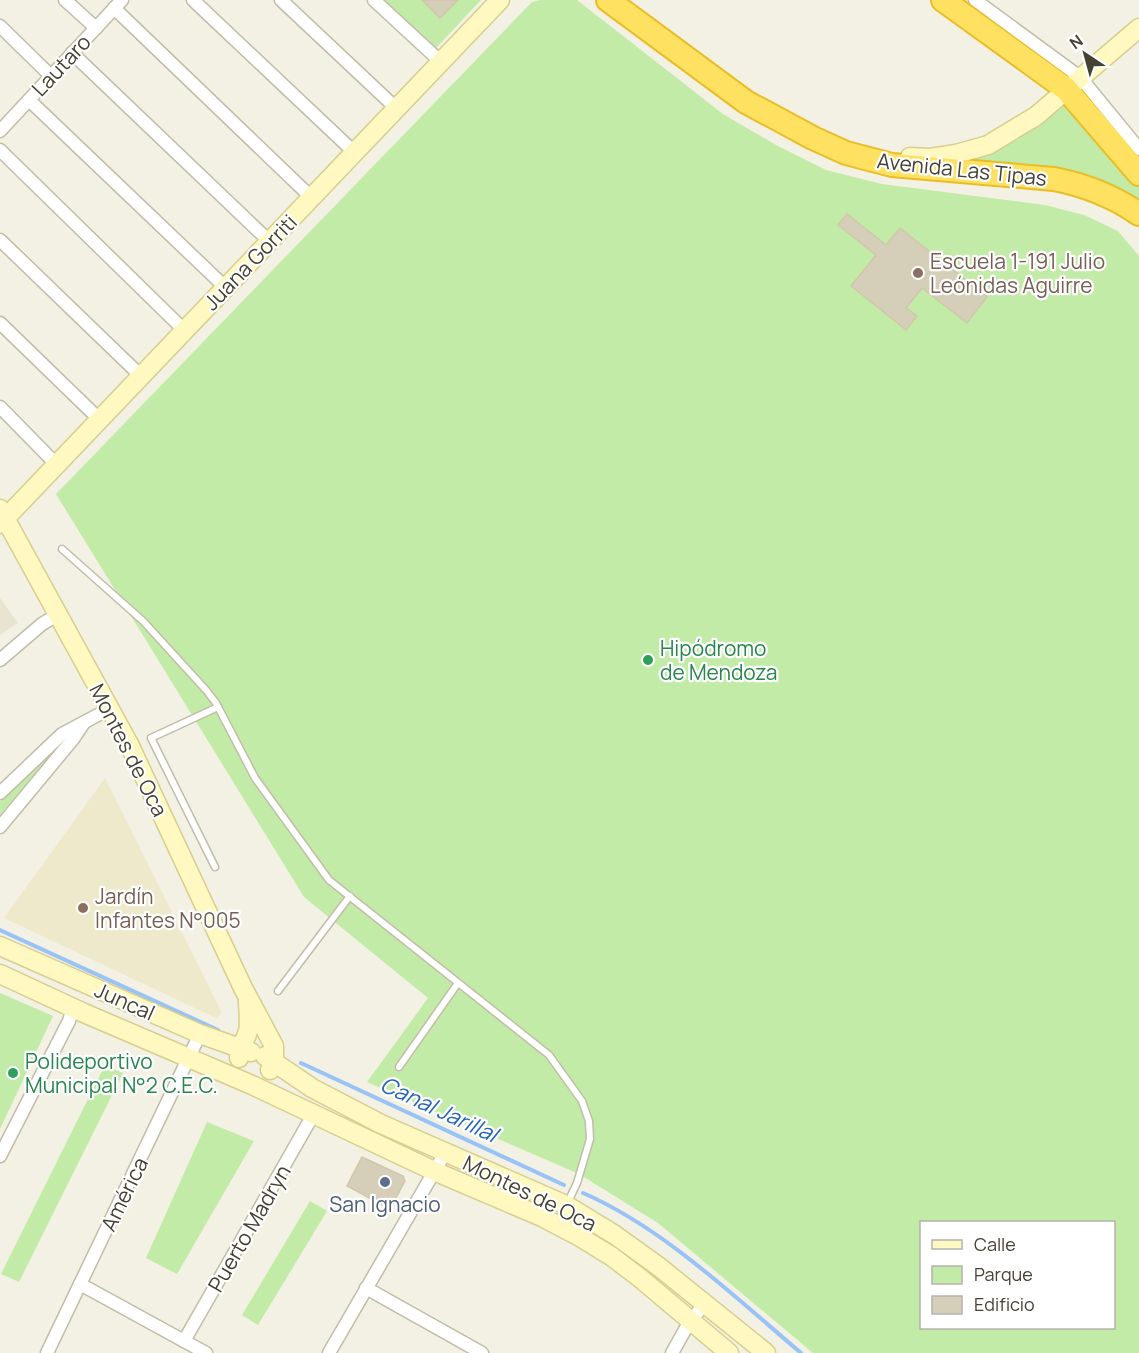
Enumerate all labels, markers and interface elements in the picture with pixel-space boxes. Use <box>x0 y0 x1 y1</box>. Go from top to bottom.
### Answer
north arrow <box>1055 24 1115 84</box>
street label: Lautaro <box>25 28 97 102</box>
text: N <box>1065 30 1087 54</box>
street label: Avenida Las Tipas <box>876 146 1048 192</box>
street label: Juana Gorriti <box>197 208 303 316</box>
place label: Escuela 1-191 Julio Leónidas Aguirre <box>930 247 1105 299</box>
marker: Escuela 1-191 Julio Leónidas Aguirre <box>911 266 925 280</box>
place label: Hipódromo de Mendoza <box>660 634 778 686</box>
marker: Hipódromo de Mendoza <box>641 653 655 667</box>
street label: Montes de Oca <box>84 679 174 821</box>
place label: Jardín Infantes N°005 <box>95 882 241 934</box>
marker: Jardín Infantes N°005 <box>76 901 90 915</box>
street label: Juncal <box>91 975 159 1027</box>
place label: Polideportivo Municipal N°2 C.E.C. <box>25 1047 218 1099</box>
marker: Polideportivo Municipal N°2 C.E.C. <box>6 1066 20 1080</box>
water label: Canal Jarillal <box>376 1069 505 1150</box>
street label: Montes de Oca <box>459 1149 601 1237</box>
street label: América <box>94 1152 154 1236</box>
street label: Puerto Madryn <box>201 1159 297 1297</box>
marker: San Ignacio <box>378 1175 392 1189</box>
place label: San Ignacio <box>329 1190 441 1218</box>
legend <box>920 1221 1115 1329</box>
text: Calle <box>974 1232 1016 1256</box>
text: Parque <box>974 1262 1033 1286</box>
text: Edificio <box>974 1292 1035 1316</box>

